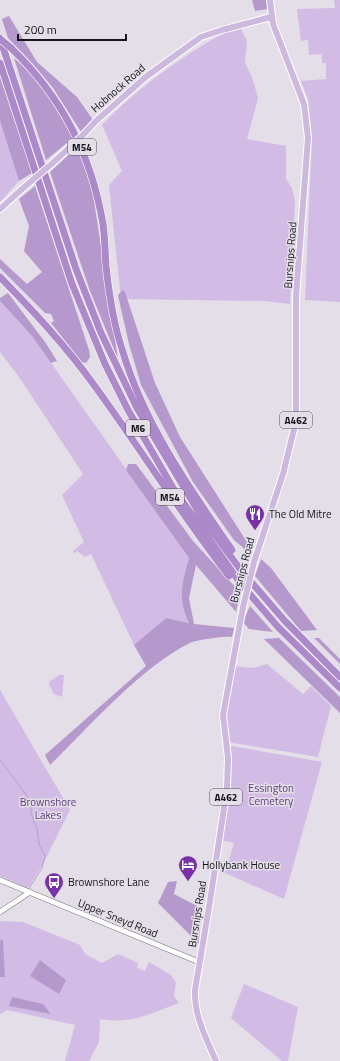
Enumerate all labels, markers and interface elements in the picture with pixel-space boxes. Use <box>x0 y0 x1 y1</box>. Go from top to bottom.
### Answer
scale bar <box>18 16 126 42</box>
text: 200 m <box>24 20 57 39</box>
street label: Hobnock Road <box>87 60 149 116</box>
road number: M54 <box>68 139 96 155</box>
street label: Bursnips Road <box>280 221 300 289</box>
road number: A462 <box>280 412 312 428</box>
road number: M6 <box>126 420 150 436</box>
road number: M54 <box>156 489 184 505</box>
restaurant icon: The Old Mitre <box>244 503 266 531</box>
place label: The Old Mitre <box>269 506 332 522</box>
street label: Bursnips Road <box>226 535 258 604</box>
park label: Essington Cemetery <box>248 780 294 809</box>
road number: A462 <box>210 789 242 805</box>
park label: Brownshore Lakes <box>20 794 77 823</box>
hotel icon: Hollybank House <box>177 854 199 882</box>
place label: Hollybank House <box>202 857 281 873</box>
bus stop icon: Brownshore Lane <box>43 871 65 899</box>
place label: Brownshore Lane <box>68 874 150 890</box>
street label: Bursnips Road <box>184 879 210 948</box>
street label: Upper Sneyd Road <box>76 895 161 941</box>

